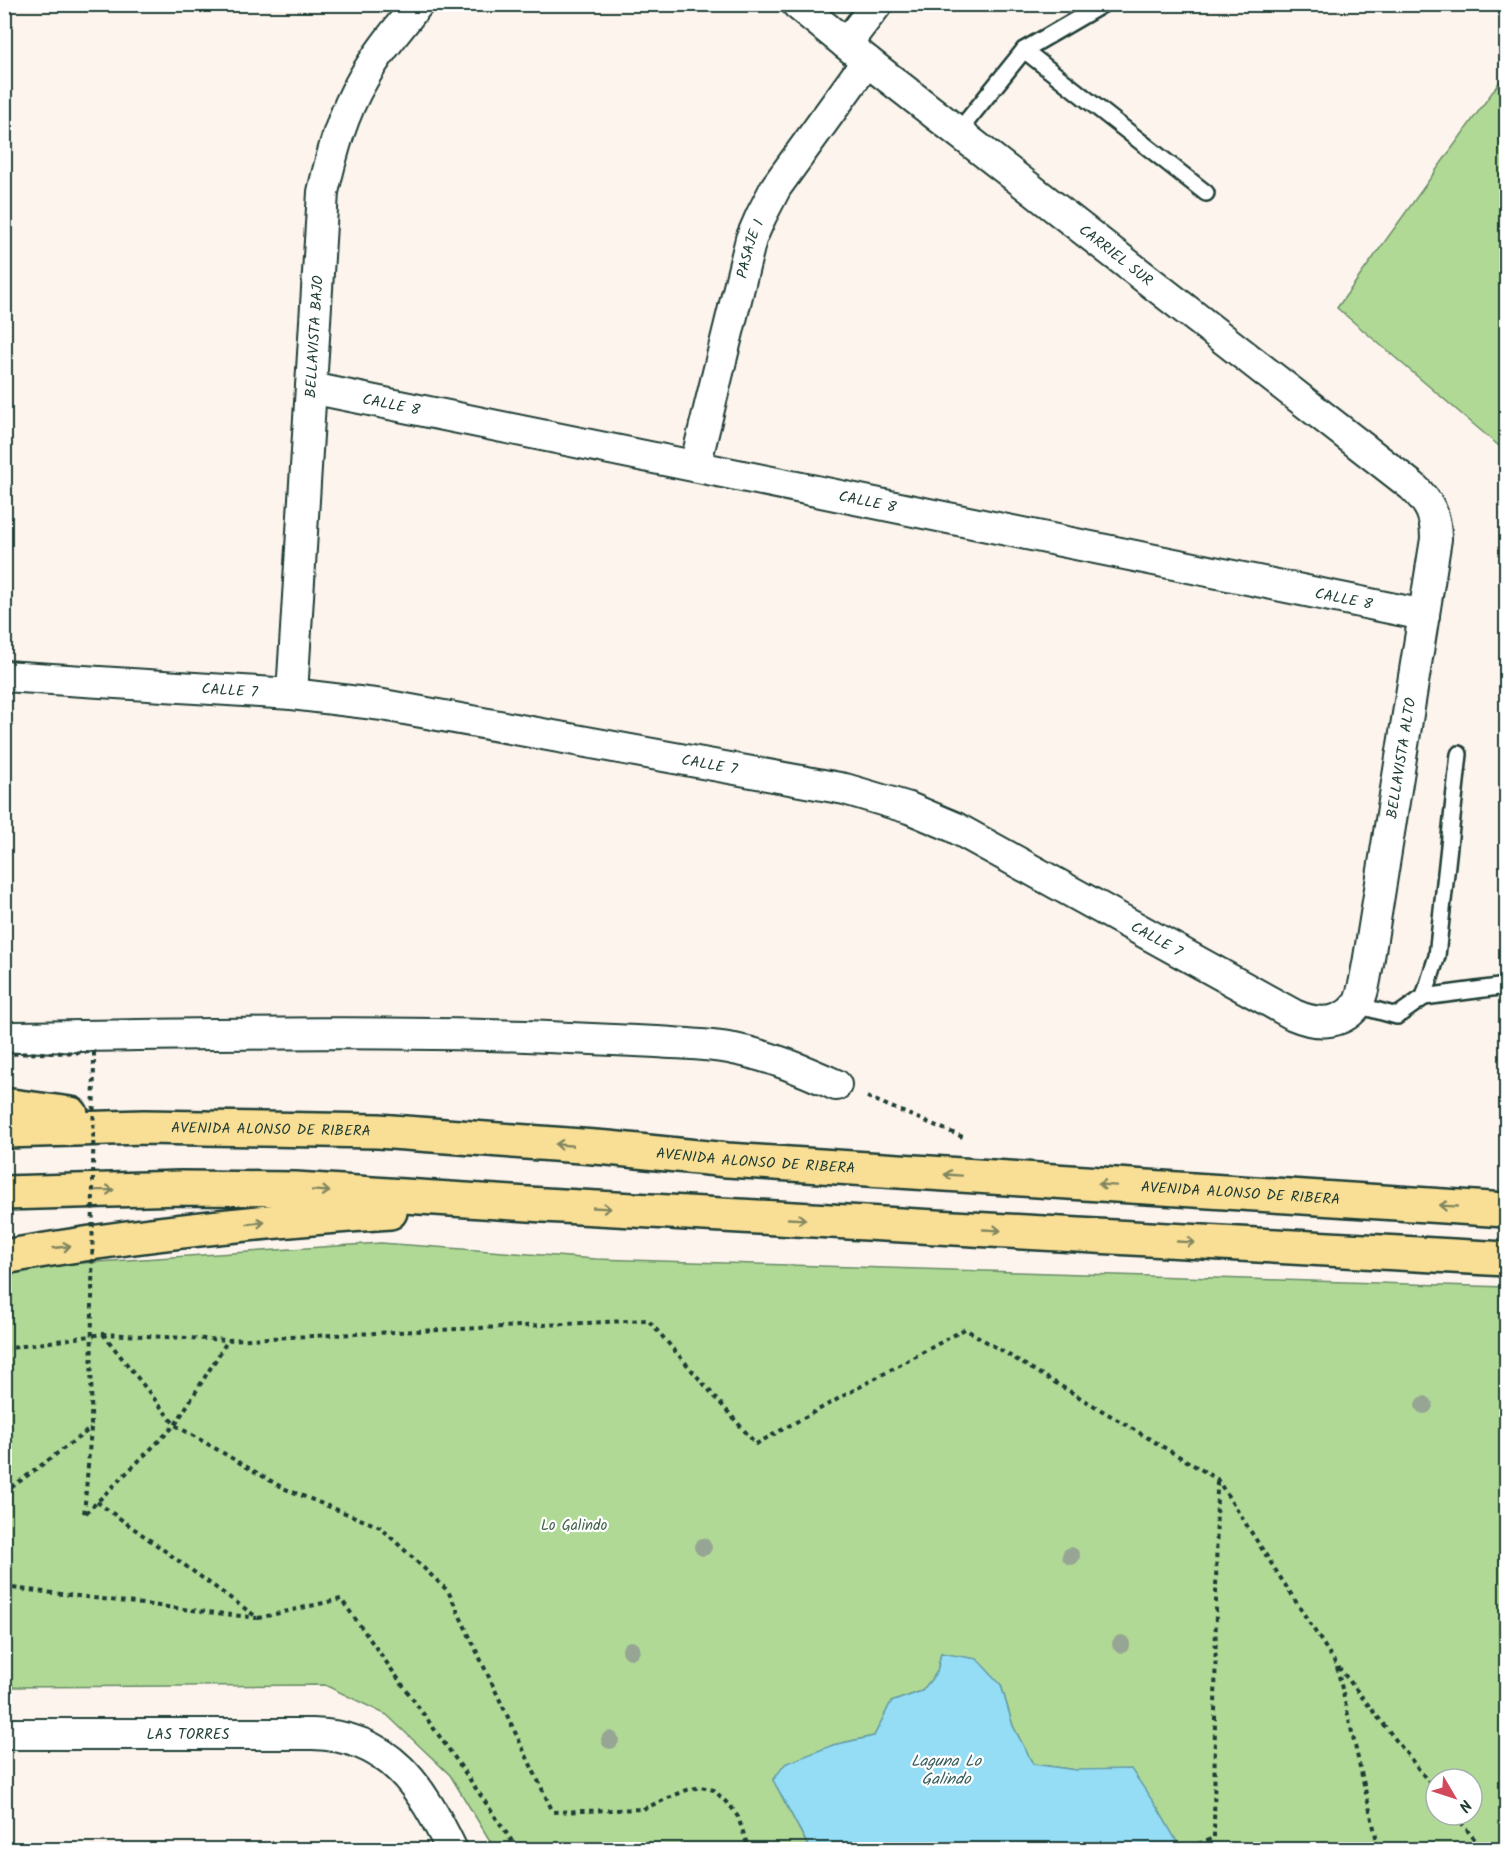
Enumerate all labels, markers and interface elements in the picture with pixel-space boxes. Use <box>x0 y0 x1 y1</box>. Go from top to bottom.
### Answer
street label: PASAJE 1 <box>731 215 771 281</box>
street label: CARRIEL SUR <box>1073 219 1158 293</box>
street label: BELLAVISTA BAJO <box>299 275 331 399</box>
street label: CALLE 8 <box>360 388 423 423</box>
street label: CALLE 8 <box>836 485 899 520</box>
street label: CALLE 8 <box>1313 582 1375 617</box>
street label: CALLE 7 <box>201 677 259 705</box>
street label: BELLAVISTA ALTO <box>1380 696 1423 821</box>
street label: CALLE 7 <box>679 748 740 782</box>
street label: CALLE 7 <box>1126 916 1188 965</box>
street label: AVENIDA ALONSO DE RIBERA <box>171 1116 371 1144</box>
one-way arrow <box>555 1139 575 1150</box>
street label: AVENIDA ALONSO DE RIBERA <box>655 1142 856 1181</box>
one-way arrow <box>944 1169 964 1180</box>
street label: AVENIDA ALONSO DE RIBERA <box>1140 1176 1341 1212</box>
one-way arrow <box>1097 1179 1117 1190</box>
one-way arrow <box>94 1184 114 1195</box>
one-way arrow <box>310 1185 330 1196</box>
one-way arrow <box>1439 1201 1459 1212</box>
one-way arrow <box>592 1203 612 1214</box>
one-way arrow <box>787 1214 807 1225</box>
one-way arrow <box>245 1217 265 1228</box>
one-way arrow <box>981 1225 1001 1236</box>
one-way arrow <box>1176 1236 1196 1247</box>
one-way arrow <box>52 1241 72 1252</box>
park label: Lo Galindo <box>541 1514 608 1538</box>
street label: LAS TORRES <box>147 1723 229 1747</box>
water label: Laguna Lo Galindo <box>911 1749 983 1792</box>
north arrow <box>1424 1767 1484 1827</box>
text: N <box>1452 1794 1477 1817</box>

